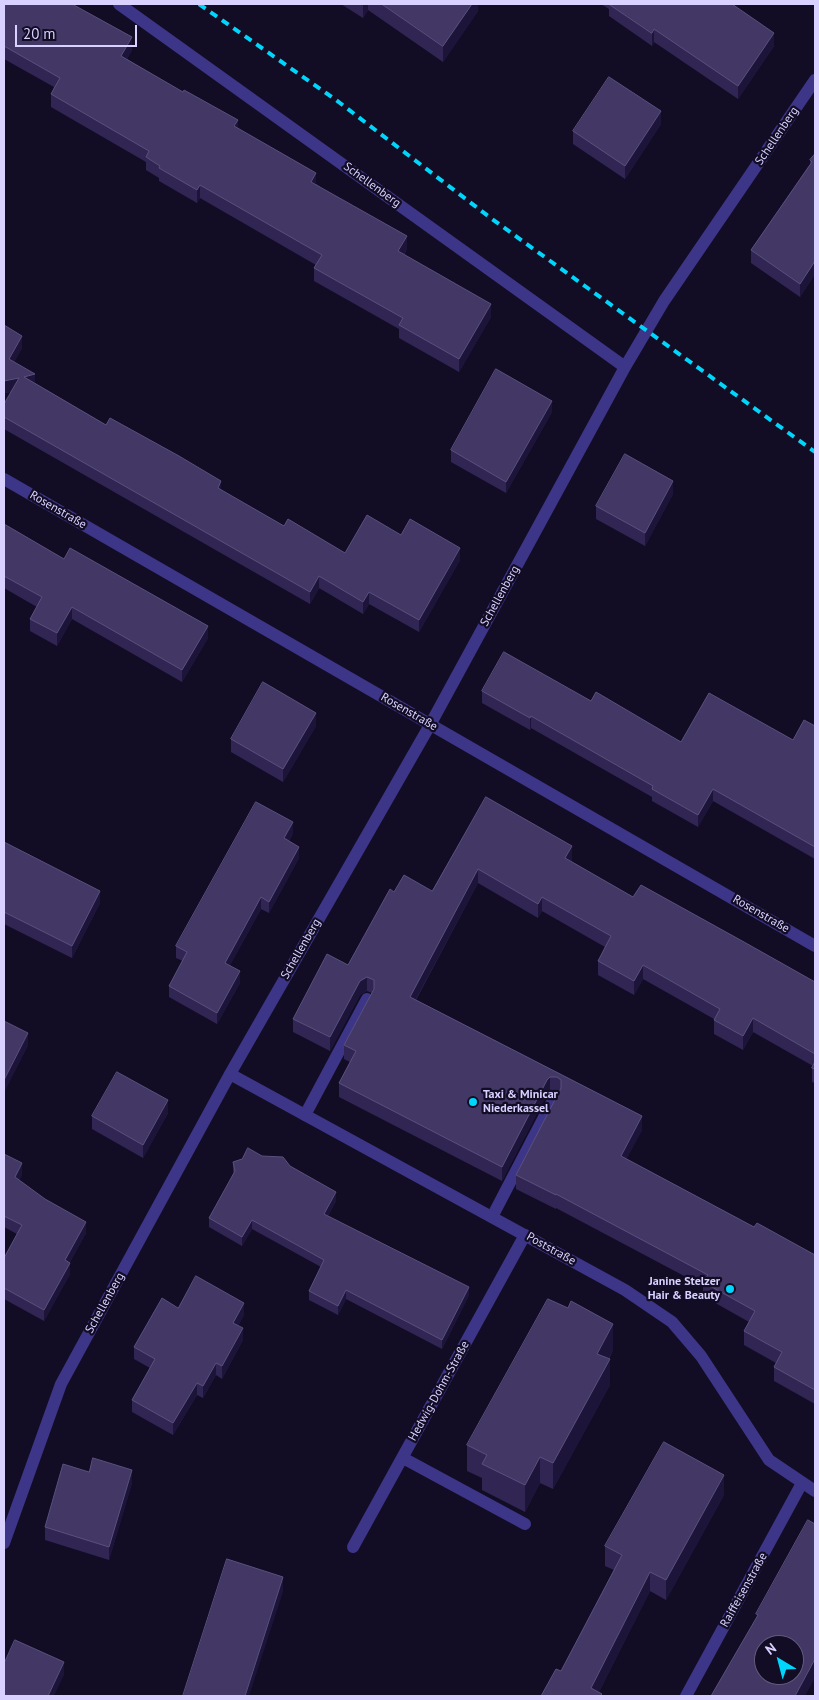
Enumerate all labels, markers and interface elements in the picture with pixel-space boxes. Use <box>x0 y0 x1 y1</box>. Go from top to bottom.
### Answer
scale bar <box>18 15 140 47</box>
text: 20 m <box>23 24 56 43</box>
street label: Schellenberg <box>752 104 802 168</box>
street label: Schellenberg <box>341 159 403 211</box>
street label: Rosenstraße <box>27 488 89 532</box>
street label: Schellenberg <box>477 563 523 629</box>
street label: Rosenstraße <box>378 690 440 734</box>
street label: Rosenstraße <box>730 892 792 936</box>
street label: Schellenberg <box>278 916 324 982</box>
place label: Taxi & Minicar Niederkassel <box>483 1088 558 1116</box>
marker: Taxi & Minicar Niederkassel <box>467 1096 479 1108</box>
street label: Poststraße <box>524 1230 578 1268</box>
street label: Schellenberg <box>82 1270 128 1336</box>
place label: Janine Stelzer Hair & Beauty <box>648 1275 720 1303</box>
marker: Janine Stelzer Hair & Beauty <box>724 1283 736 1295</box>
street label: Hedwig-Dohm-Straße <box>406 1339 472 1443</box>
street label: Raiffeisenstraße <box>718 1550 770 1630</box>
north arrow <box>754 1635 804 1685</box>
text: N <box>761 1639 780 1659</box>

